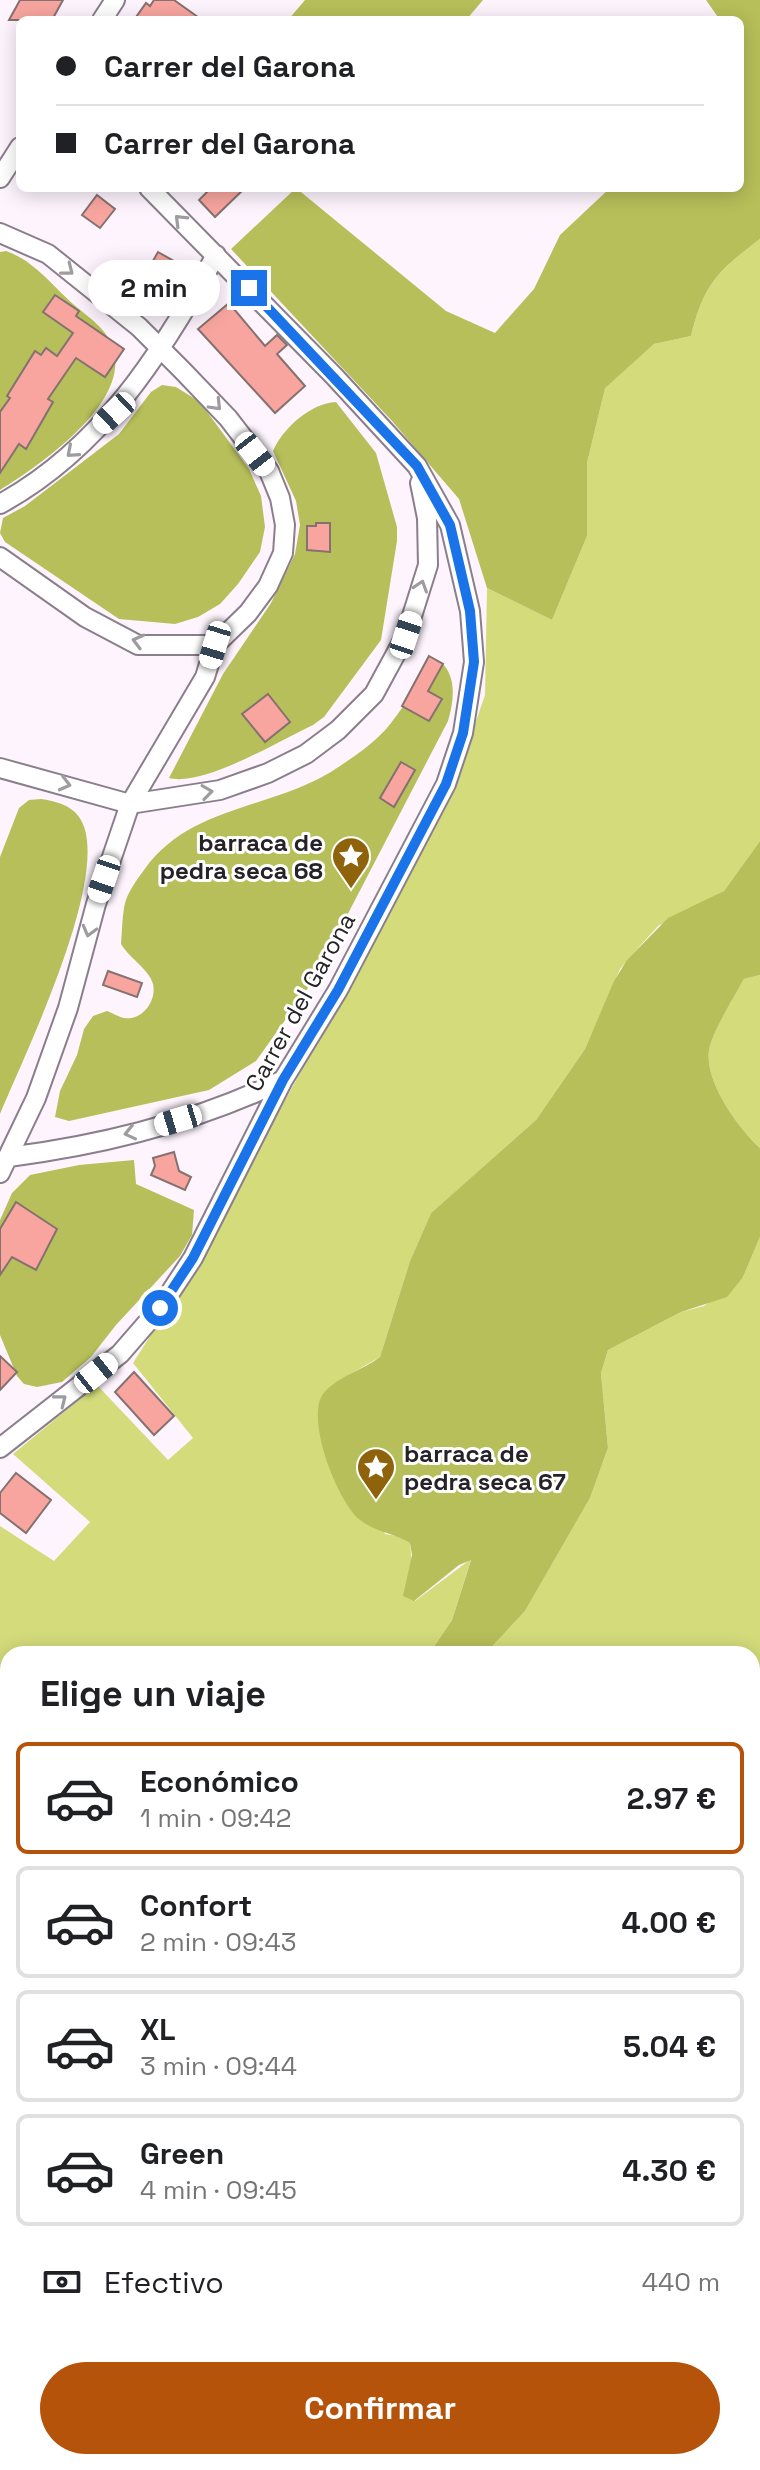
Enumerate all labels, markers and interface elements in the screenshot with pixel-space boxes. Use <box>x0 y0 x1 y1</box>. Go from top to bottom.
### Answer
text: Carrer del Garona <box>104 47 355 86</box>
text: Carrer del Garona <box>104 124 355 163</box>
one-way arrow <box>175 215 189 229</box>
callout: 2 min <box>89 260 221 316</box>
one-way arrow <box>59 261 74 275</box>
route end <box>231 270 267 306</box>
text: 2 min <box>120 271 188 305</box>
car <box>88 388 140 438</box>
one-way arrow <box>206 396 220 411</box>
car <box>231 428 279 480</box>
one-way arrow <box>66 442 81 456</box>
one-way arrow <box>412 580 428 594</box>
car <box>387 608 425 662</box>
car <box>197 619 233 671</box>
one-way arrow <box>132 634 145 651</box>
one-way arrow <box>58 775 72 792</box>
one-way arrow <box>200 784 214 801</box>
place label: barraca de pedra seca 68 <box>160 827 323 886</box>
place icon: barraca de pedra seca 68 <box>330 835 372 890</box>
car <box>85 852 123 906</box>
street label: Carrer del Garona <box>238 907 362 1097</box>
one-way arrow <box>81 924 98 938</box>
car <box>152 1102 204 1138</box>
one-way arrow <box>124 1124 138 1141</box>
route start <box>142 1290 178 1326</box>
car <box>70 1349 122 1397</box>
one-way arrow <box>52 1395 66 1410</box>
place label: barraca de pedra seca 67 <box>404 1438 566 1497</box>
place icon: barraca de pedra seca 67 <box>355 1446 397 1501</box>
text: Elige un viaje <box>40 1671 266 1717</box>
icon: car <box>44 1762 116 1834</box>
text: Económico <box>140 1762 299 1801</box>
text: 2.97 € <box>627 1779 716 1818</box>
text: 1 min · 09:42 <box>140 1801 292 1835</box>
icon: car <box>44 1886 116 1958</box>
text: Confort <box>140 1886 252 1925</box>
text: 4.00 € <box>622 1903 716 1942</box>
text: 2 min · 09:43 <box>140 1925 296 1959</box>
icon: car <box>44 2010 116 2082</box>
text: XL <box>140 2010 176 2049</box>
text: 5.04 € <box>623 2027 716 2066</box>
text: 3 min · 09:44 <box>140 2049 297 2083</box>
icon: car <box>44 2134 116 2206</box>
text: Green <box>140 2134 224 2173</box>
text: 4.30 € <box>622 2151 716 2190</box>
text: 4 min · 09:45 <box>140 2173 297 2207</box>
icon: cash <box>40 2260 84 2304</box>
text: Efectivo <box>104 2263 224 2302</box>
text: 440 m <box>642 2265 720 2299</box>
button: Confirmar <box>40 2362 720 2454</box>

